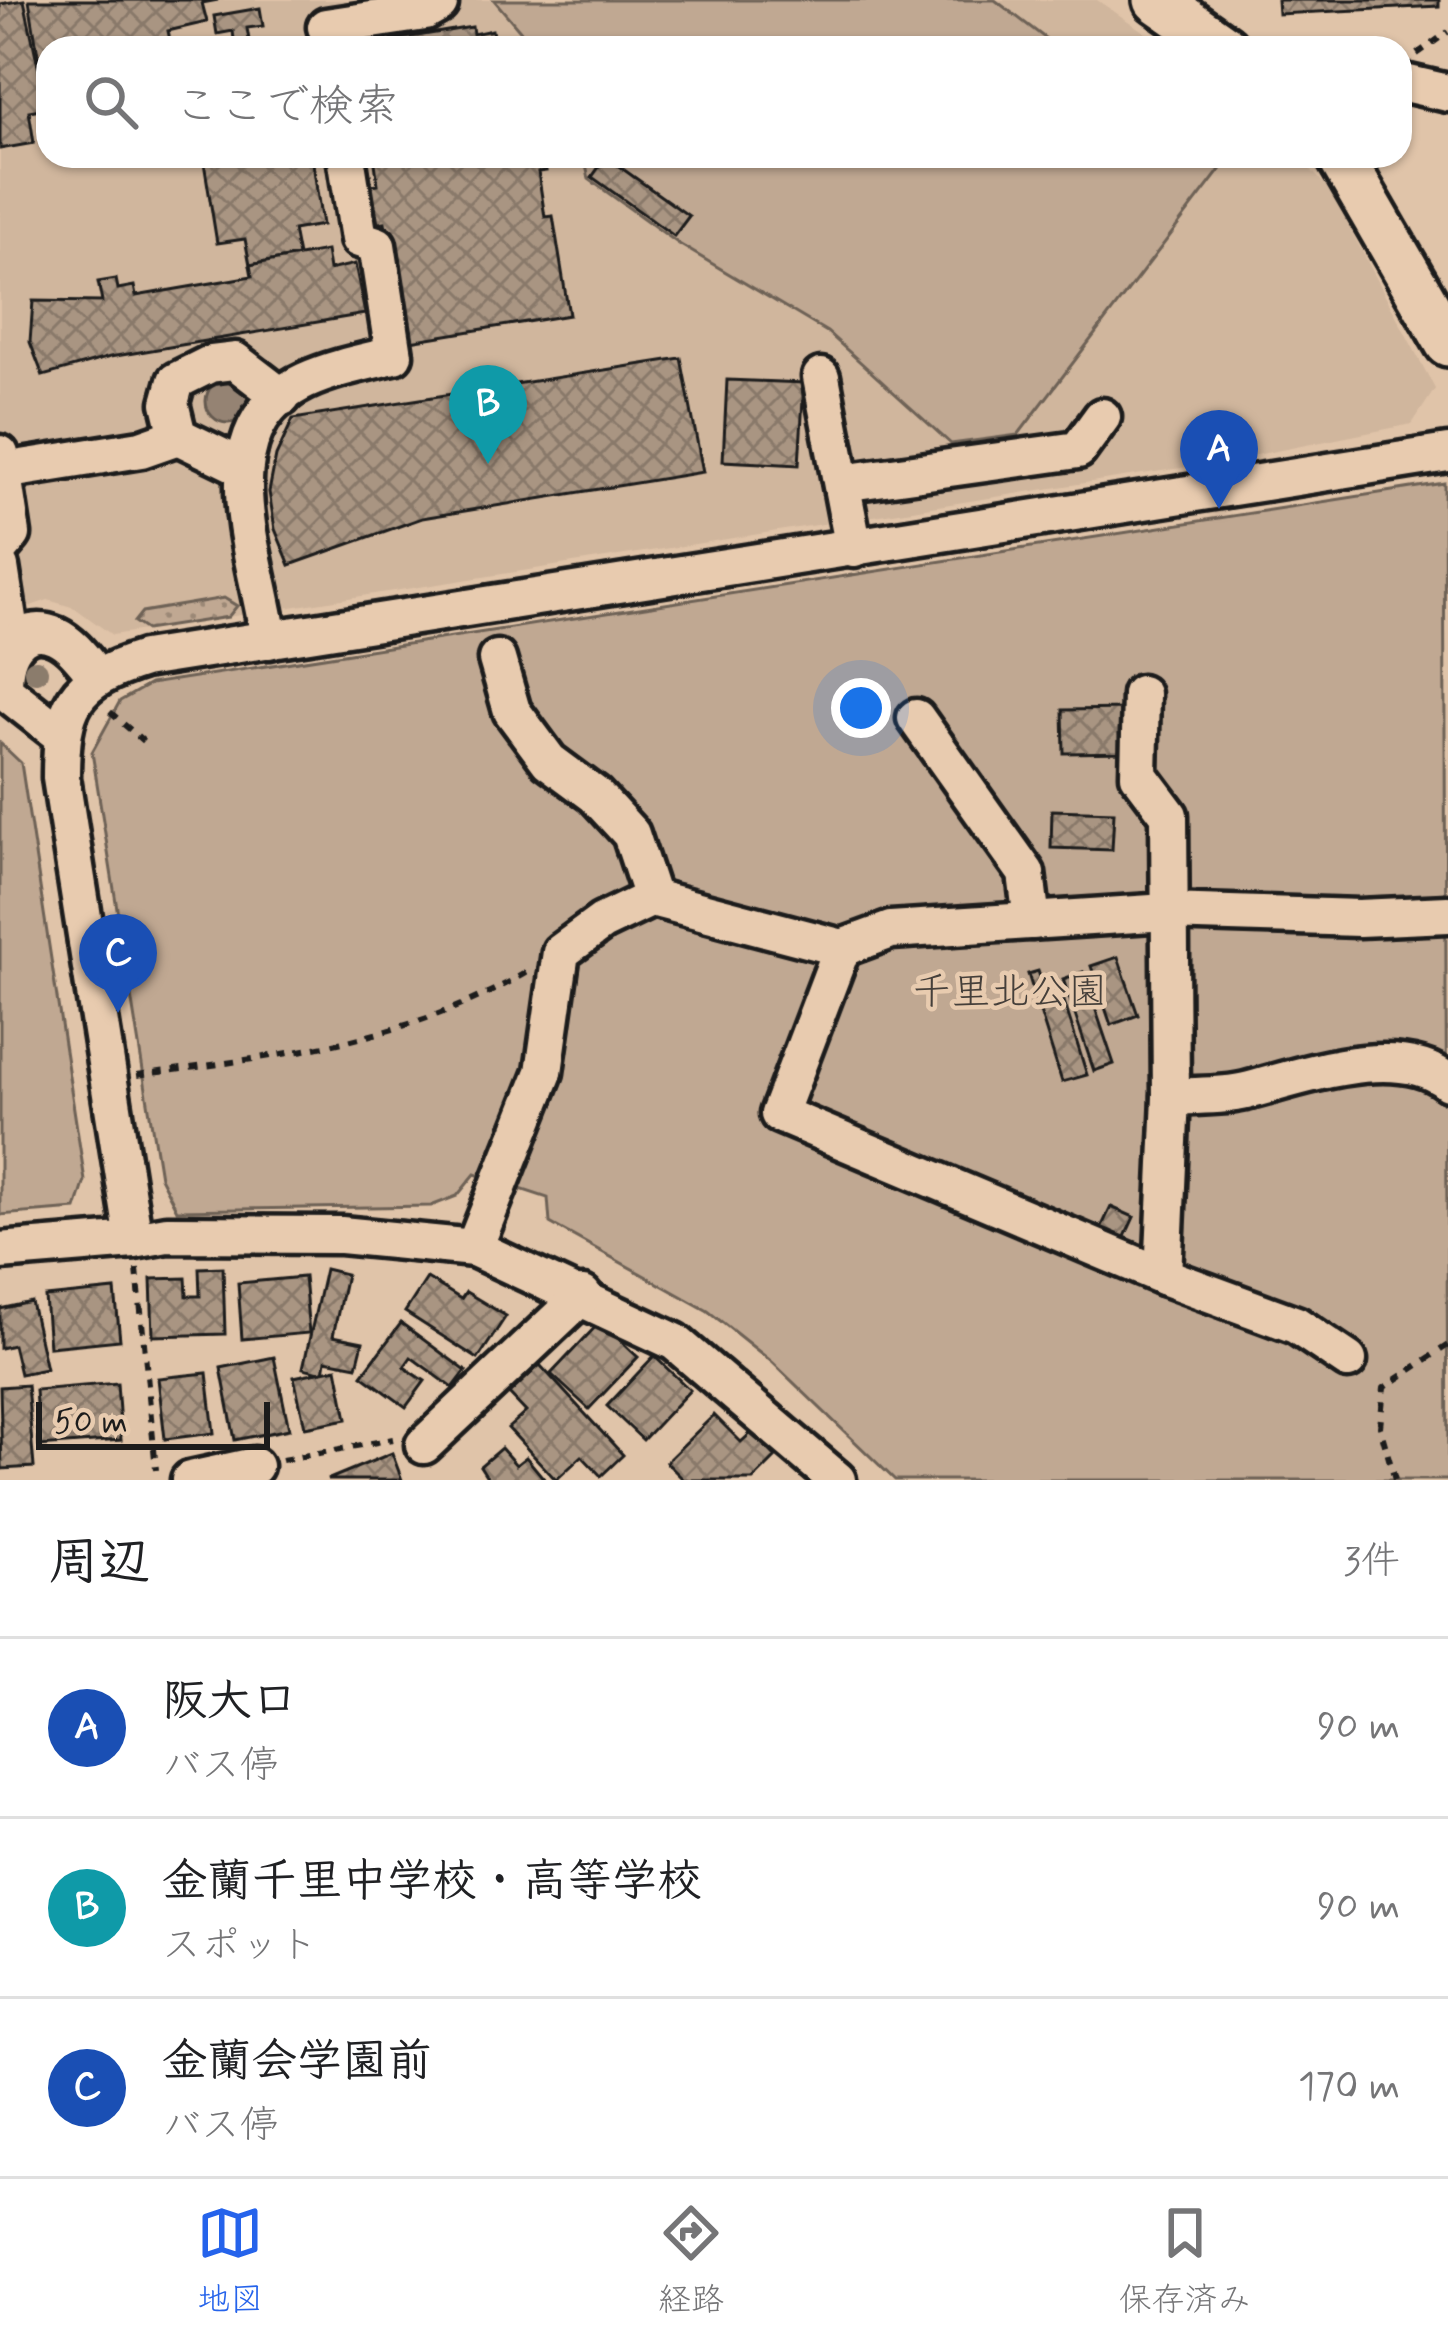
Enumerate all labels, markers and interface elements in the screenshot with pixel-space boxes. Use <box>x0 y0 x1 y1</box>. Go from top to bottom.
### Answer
search box <box>36 36 1412 168</box>
icon: search <box>78 69 144 135</box>
text: ここで検索 <box>174 78 399 137</box>
pin: B <box>449 365 527 464</box>
pin: A <box>1180 410 1258 509</box>
your location <box>831 678 891 738</box>
pin: C <box>79 914 157 1013</box>
park label: 千里北公園 <box>912 968 1108 1019</box>
scale bar <box>36 1396 270 1449</box>
text: 50 m <box>54 1401 128 1445</box>
text: 周辺 <box>48 1531 150 1597</box>
text: 3件 <box>1343 1537 1400 1588</box>
text: 阪大口 <box>162 1673 297 1732</box>
text: A <box>74 1702 100 1753</box>
text: 90 m <box>1317 1702 1400 1753</box>
text: バス停 <box>162 1741 279 1792</box>
text: 金蘭千里中学校・高等学校 <box>162 1853 702 1912</box>
text: B <box>75 1882 99 1933</box>
text: 90 m <box>1317 1882 1400 1933</box>
text: スポット <box>162 1921 318 1972</box>
text: 金蘭会学園前 <box>162 2033 432 2092</box>
text: C <box>73 2062 101 2113</box>
text: 170 m <box>1298 2062 1400 2113</box>
text: バス停 <box>162 2101 279 2152</box>
tab: 地図 <box>197 2200 263 2323</box>
tab: 経路 <box>658 2200 724 2323</box>
tab: 保存済み <box>1119 2200 1251 2323</box>

